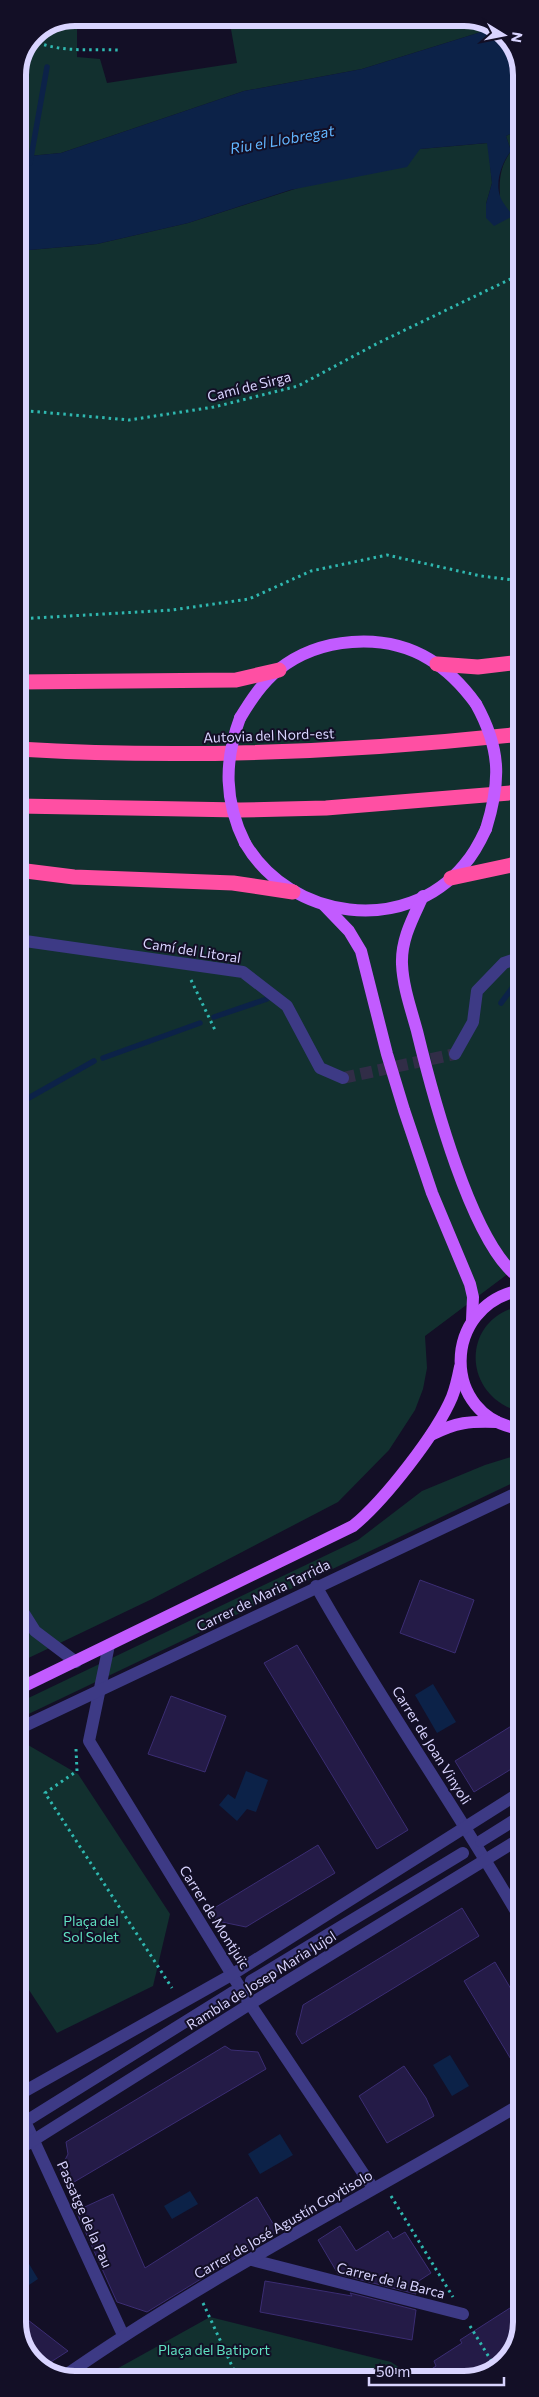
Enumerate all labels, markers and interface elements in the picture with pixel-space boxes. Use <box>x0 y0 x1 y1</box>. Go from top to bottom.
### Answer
north arrow <box>479 10 529 60</box>
text: N <box>508 31 527 44</box>
water label: Riu el Llobregat <box>228 121 336 157</box>
street label: Camí de Sirga <box>205 367 293 405</box>
street label: Autovia del Nord-est <box>203 724 335 746</box>
street label: Camí del Litoral <box>142 934 242 966</box>
street label: Carrer de Maria Tarrida <box>193 1555 333 1635</box>
street label: Carrer de Joan Vinyoli <box>389 1683 475 1807</box>
street label: Carrer de Montjuïc <box>176 1862 254 1972</box>
park label: Plaça del Sol Solet <box>63 1912 119 1945</box>
street label: Rambla de Josep Maria Jujol <box>183 1927 339 2033</box>
street label: Passatge de la Pau <box>54 2158 116 2270</box>
street label: Carrer de José Agustín Goytisolo <box>191 2166 375 2282</box>
street label: Carrer de la Barca <box>335 2258 447 2302</box>
park label: Plaça del Batiport <box>158 2341 270 2358</box>
scale bar <box>369 2354 504 2386</box>
text: 50 m <box>376 2362 410 2380</box>

